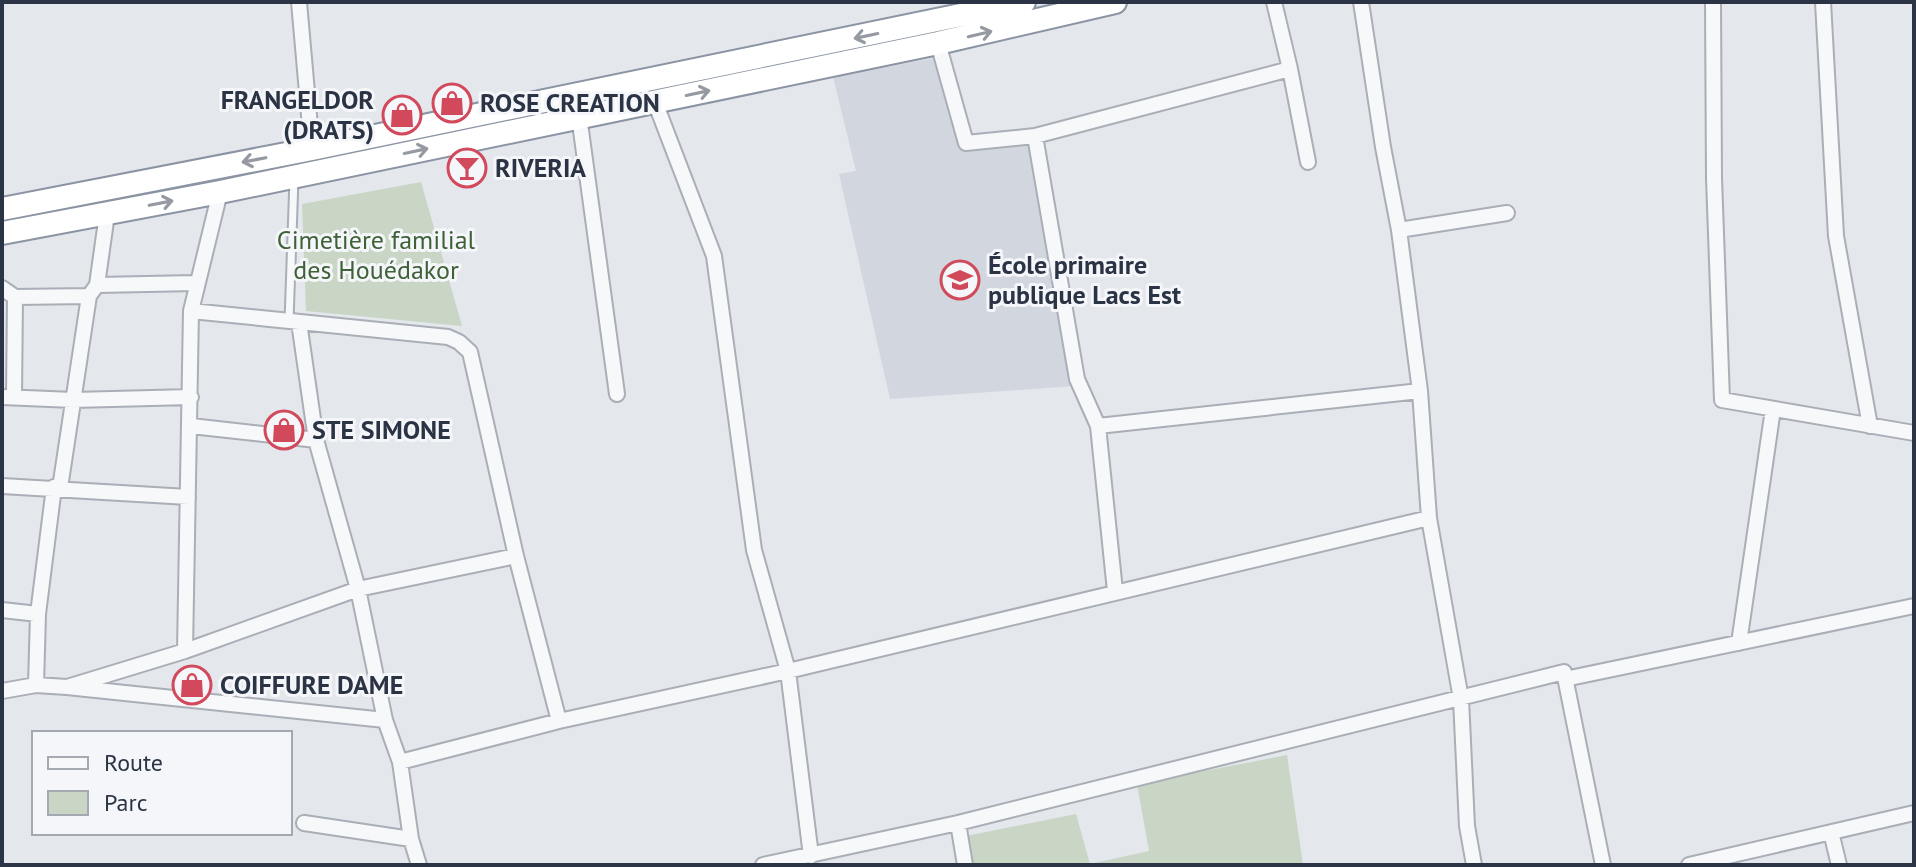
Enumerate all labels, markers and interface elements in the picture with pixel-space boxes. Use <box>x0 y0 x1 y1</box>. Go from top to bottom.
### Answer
one-way arrow <box>966 26 992 41</box>
one-way arrow <box>853 29 879 44</box>
shop icon: ROSE CREATION <box>431 82 473 124</box>
place label: FRANGELDOR (DRATS) <box>221 83 374 146</box>
one-way arrow <box>685 85 710 100</box>
place label: ROSE CREATION <box>480 86 660 119</box>
shop icon: FRANGELDOR (DRATS) <box>381 94 423 136</box>
one-way arrow <box>403 143 428 158</box>
bar icon: RIVERIA <box>446 147 488 189</box>
place label: RIVERIA <box>495 151 586 184</box>
one-way arrow <box>242 154 267 169</box>
one-way arrow <box>148 195 173 210</box>
park label: Cimetière familial des Houédakor <box>277 223 476 286</box>
place label: École primaire publique Lacs Est <box>988 248 1181 311</box>
school or university icon: École primaire publique Lacs Est <box>939 259 981 301</box>
shop icon: STE SIMONE <box>263 409 305 451</box>
place label: STE SIMONE <box>312 413 451 446</box>
shop icon: COIFFURE DAME <box>171 664 213 706</box>
place label: COIFFURE DAME <box>220 668 403 701</box>
legend <box>32 731 292 835</box>
text: Route <box>104 747 163 778</box>
text: Parc <box>104 787 148 818</box>

